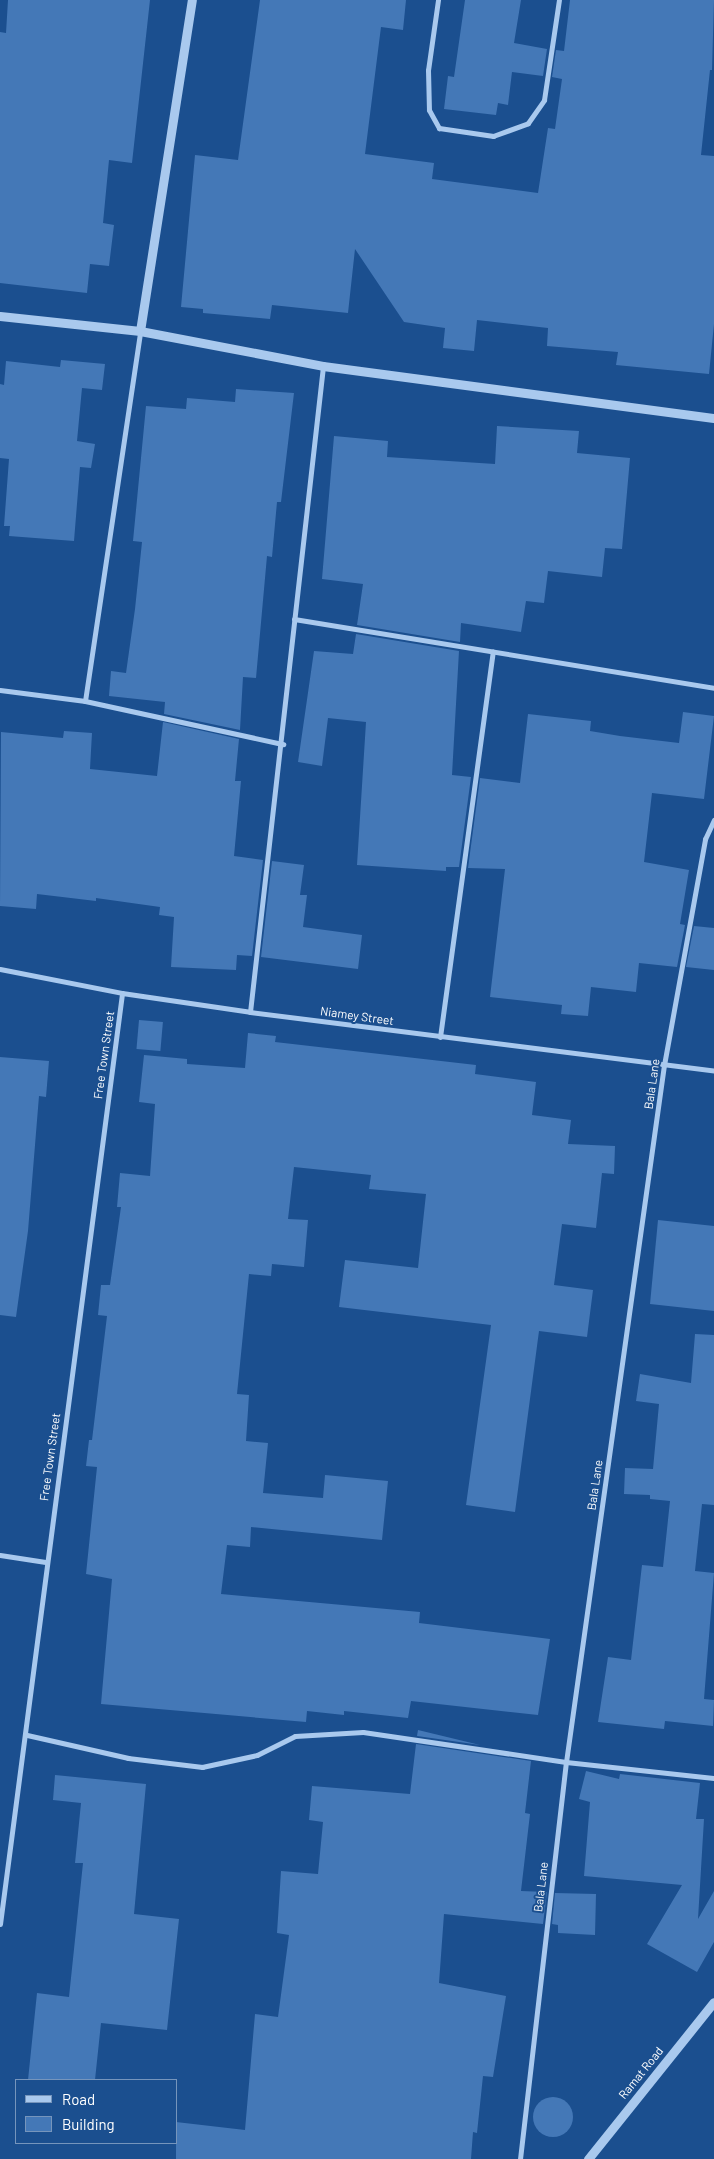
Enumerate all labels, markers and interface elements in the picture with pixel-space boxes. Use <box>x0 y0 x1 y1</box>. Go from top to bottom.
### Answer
street label: Niamey Street <box>319 1004 395 1028</box>
street label: Free Town Street <box>91 1010 117 1100</box>
street label: Bala Lane <box>641 1058 663 1110</box>
street label: Free Town Street <box>37 1412 63 1502</box>
street label: Bala Lane <box>584 1459 606 1511</box>
street label: Bala Lane <box>531 1861 551 1913</box>
street label: Ramat Road <box>616 2044 666 2102</box>
legend <box>15 2079 178 2144</box>
text: Road <box>62 2090 95 2108</box>
text: Building <box>62 2115 115 2133</box>

